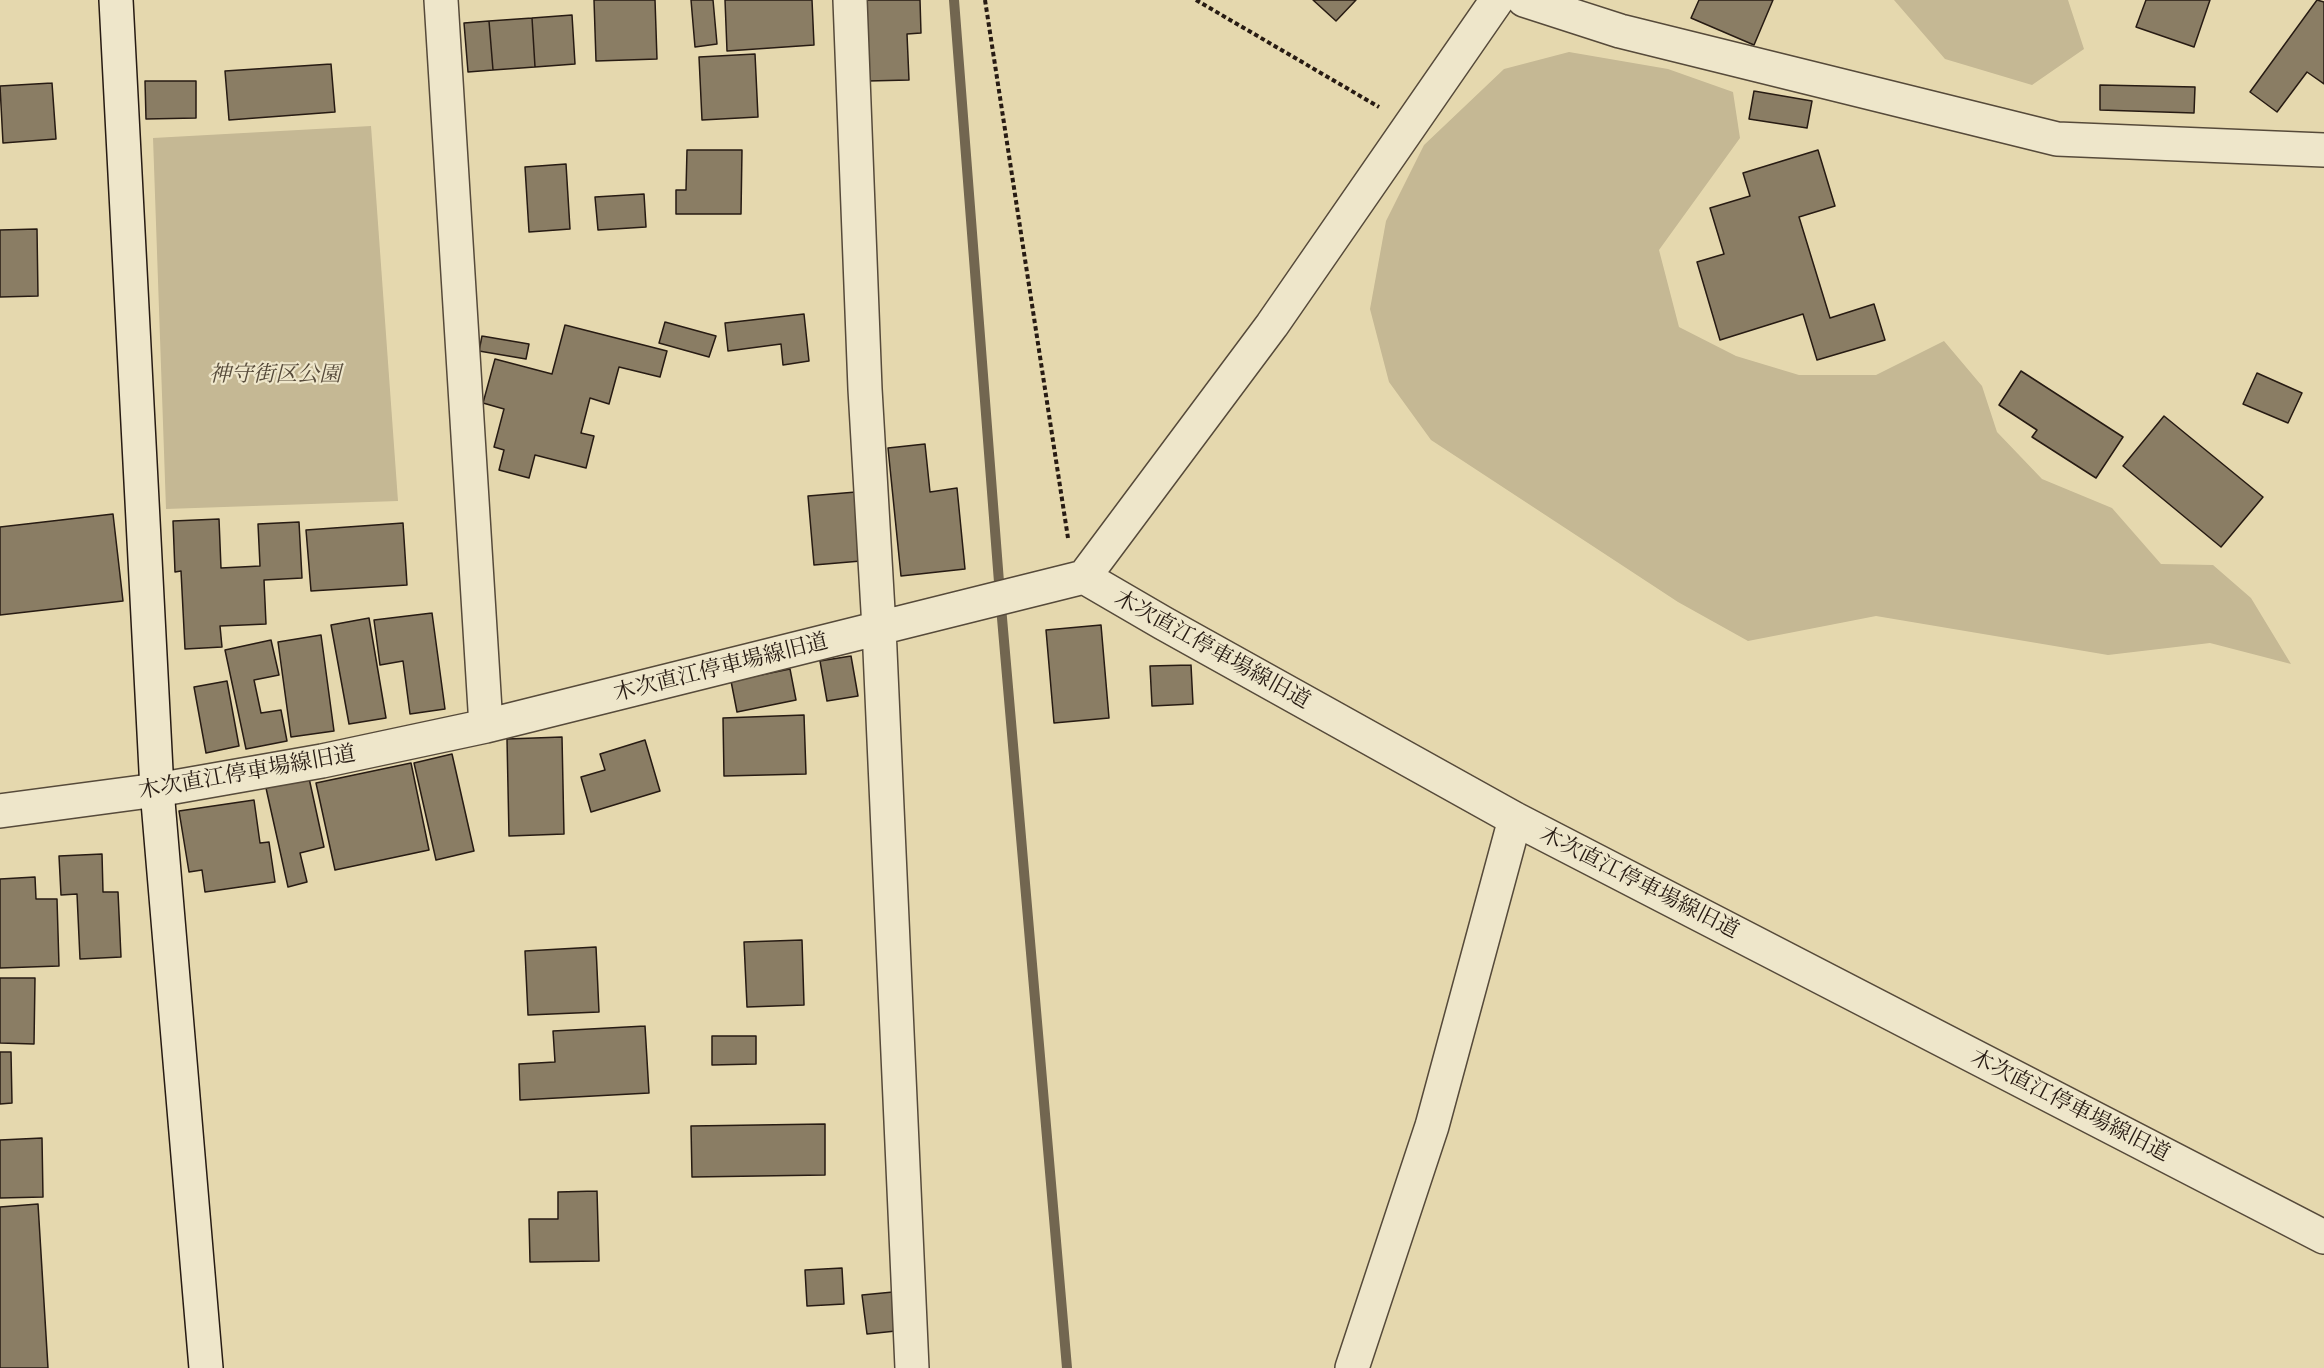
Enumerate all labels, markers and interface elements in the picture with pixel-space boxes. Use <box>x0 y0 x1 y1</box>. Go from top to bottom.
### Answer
park label: 神守街区公園 <box>209 362 341 388</box>
street label: 木次直江停車場線旧道 <box>1109 585 1315 715</box>
street label: 木次直江停車場線旧道 <box>611 629 831 707</box>
street label: 木次直江停車場線旧道 <box>136 741 358 805</box>
street label: 木次直江停車場線旧道 <box>1535 821 1743 945</box>
street label: 木次直江停車場線旧道 <box>1966 1044 2174 1168</box>

